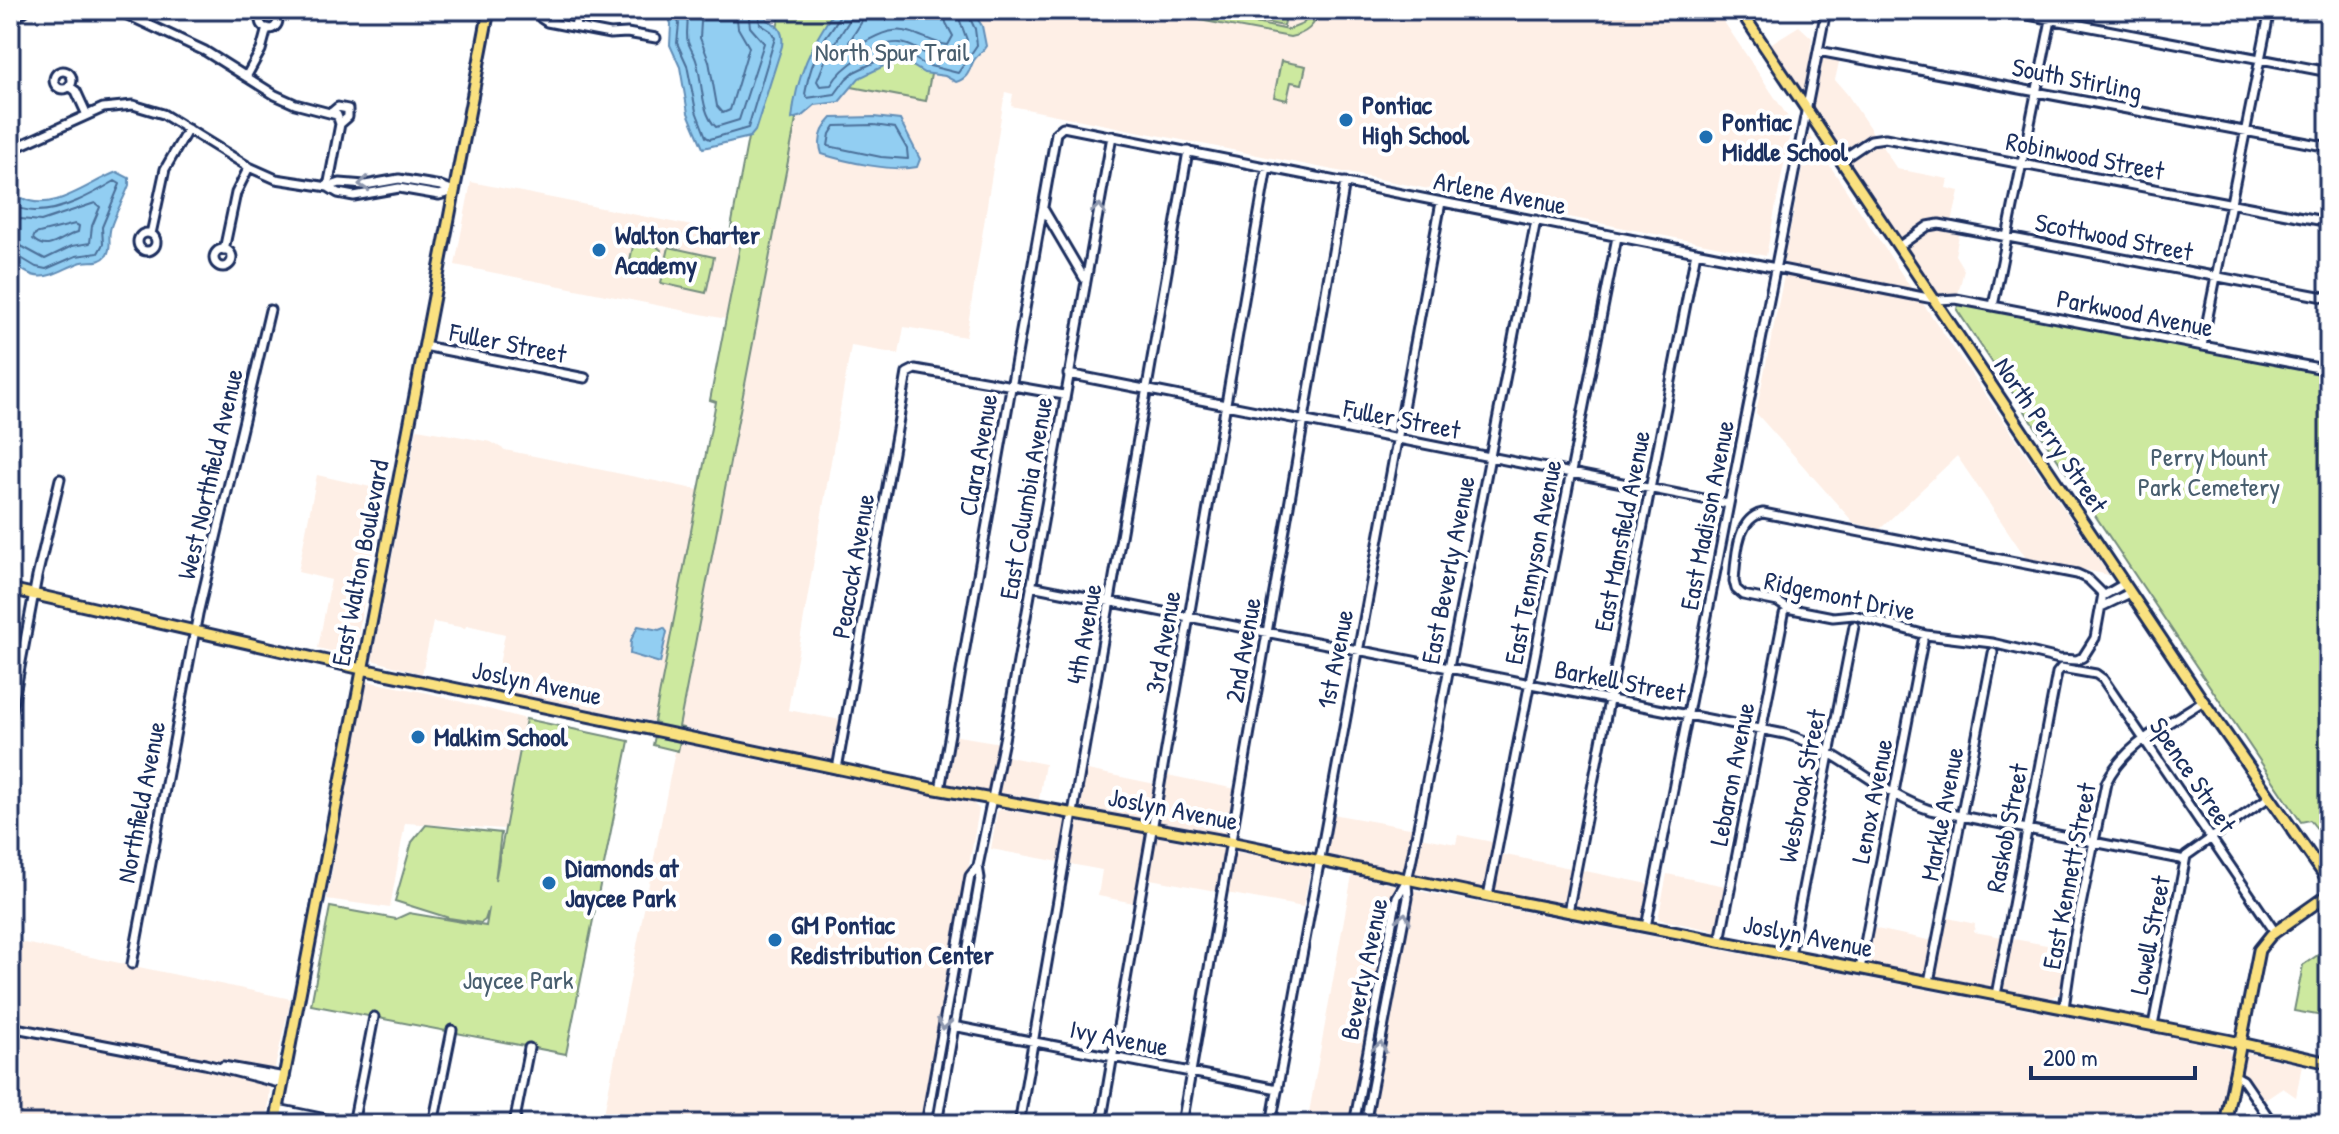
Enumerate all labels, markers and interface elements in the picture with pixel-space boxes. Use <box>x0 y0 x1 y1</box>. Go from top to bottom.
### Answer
park label: North Spur Trail <box>815 34 969 69</box>
street label: South Stirling <box>2009 49 2145 108</box>
place label: Pontiac High School <box>1362 87 1470 153</box>
place label: Pontiac Middle School <box>1722 104 1849 169</box>
marker: Pontiac High School <box>1337 111 1355 129</box>
street label: Robinwood Street <box>2003 123 2168 188</box>
marker: Pontiac Middle School <box>1697 128 1715 146</box>
street label: Arlene Avenue <box>1431 163 1569 222</box>
one-way arrow <box>357 175 370 192</box>
one-way arrow <box>1090 202 1107 216</box>
street label: Scottwood Street <box>2032 204 2197 269</box>
place label: Walton Charter Academy <box>615 217 761 283</box>
marker: Walton Charter Academy <box>590 241 608 259</box>
street label: Parkwood Avenue <box>2054 280 2216 345</box>
street label: Fuller Street <box>446 314 570 371</box>
street label: North Perry Street <box>1986 350 2117 520</box>
street label: West Northfield Avenue <box>168 365 251 583</box>
street label: Fuller Street <box>1340 390 1464 447</box>
street label: Clara Avenue <box>950 391 1005 519</box>
street label: East Columbia Avenue <box>990 394 1061 602</box>
street label: East Madison Avenue <box>1671 417 1742 613</box>
street label: East Mansfield Avenue <box>1585 428 1658 634</box>
park label: Perry Mount Park Cemetery <box>2138 439 2280 504</box>
street label: East Walton Boulevard <box>322 457 397 669</box>
street label: East Tennyson Avenue <box>1496 457 1570 667</box>
street label: East Beverly Avenue <box>1412 473 1483 667</box>
street label: Peacock Avenue <box>823 491 882 641</box>
street label: Ridgemont Drive <box>1761 562 1919 629</box>
street label: 4th Avenue <box>1057 581 1110 687</box>
street label: 3rd Avenue <box>1136 588 1189 696</box>
street label: 2nd Avenue <box>1216 595 1269 705</box>
street label: 1st Avenue <box>1308 606 1361 711</box>
street label: Barkell Street <box>1552 651 1689 711</box>
street label: Joslyn Avenue <box>469 652 605 713</box>
street label: Lebaron Avenue <box>1700 699 1763 848</box>
street label: Wesbrook Street <box>1770 705 1834 865</box>
street label: Spence Street <box>2142 710 2245 840</box>
street label: Northfield Avenue <box>108 718 173 886</box>
place label: Malkim School <box>434 719 569 754</box>
marker: Malkim School <box>409 728 427 746</box>
street label: Lenox Avenue <box>1842 736 1901 866</box>
street label: Markle Avenue <box>1911 744 1972 884</box>
street label: Raskob Street <box>1977 759 2036 895</box>
street label: Joslyn Avenue <box>1105 779 1241 838</box>
street label: East Kennett Street <box>2033 779 2104 972</box>
place label: Diamonds at Jaycee Park <box>565 850 680 916</box>
street label: Lowell Street <box>2121 872 2178 997</box>
marker: Diamonds at Jaycee Park <box>540 874 558 892</box>
street label: Beverly Avenue <box>1331 895 1396 1043</box>
street label: Joslyn Avenue <box>1740 906 1876 965</box>
place label: GM Pontiac Redistribution Center <box>791 907 995 972</box>
one-way arrow <box>1395 911 1412 924</box>
marker: GM Pontiac Redistribution Center <box>766 931 784 949</box>
park label: Jaycee Park <box>462 962 574 997</box>
street label: Ivy Avenue <box>1067 1011 1171 1064</box>
one-way arrow <box>936 1017 953 1030</box>
scale bar <box>2031 1030 2195 1080</box>
one-way arrow <box>1370 1041 1387 1054</box>
text: 200 m <box>2043 1041 2098 1073</box>

